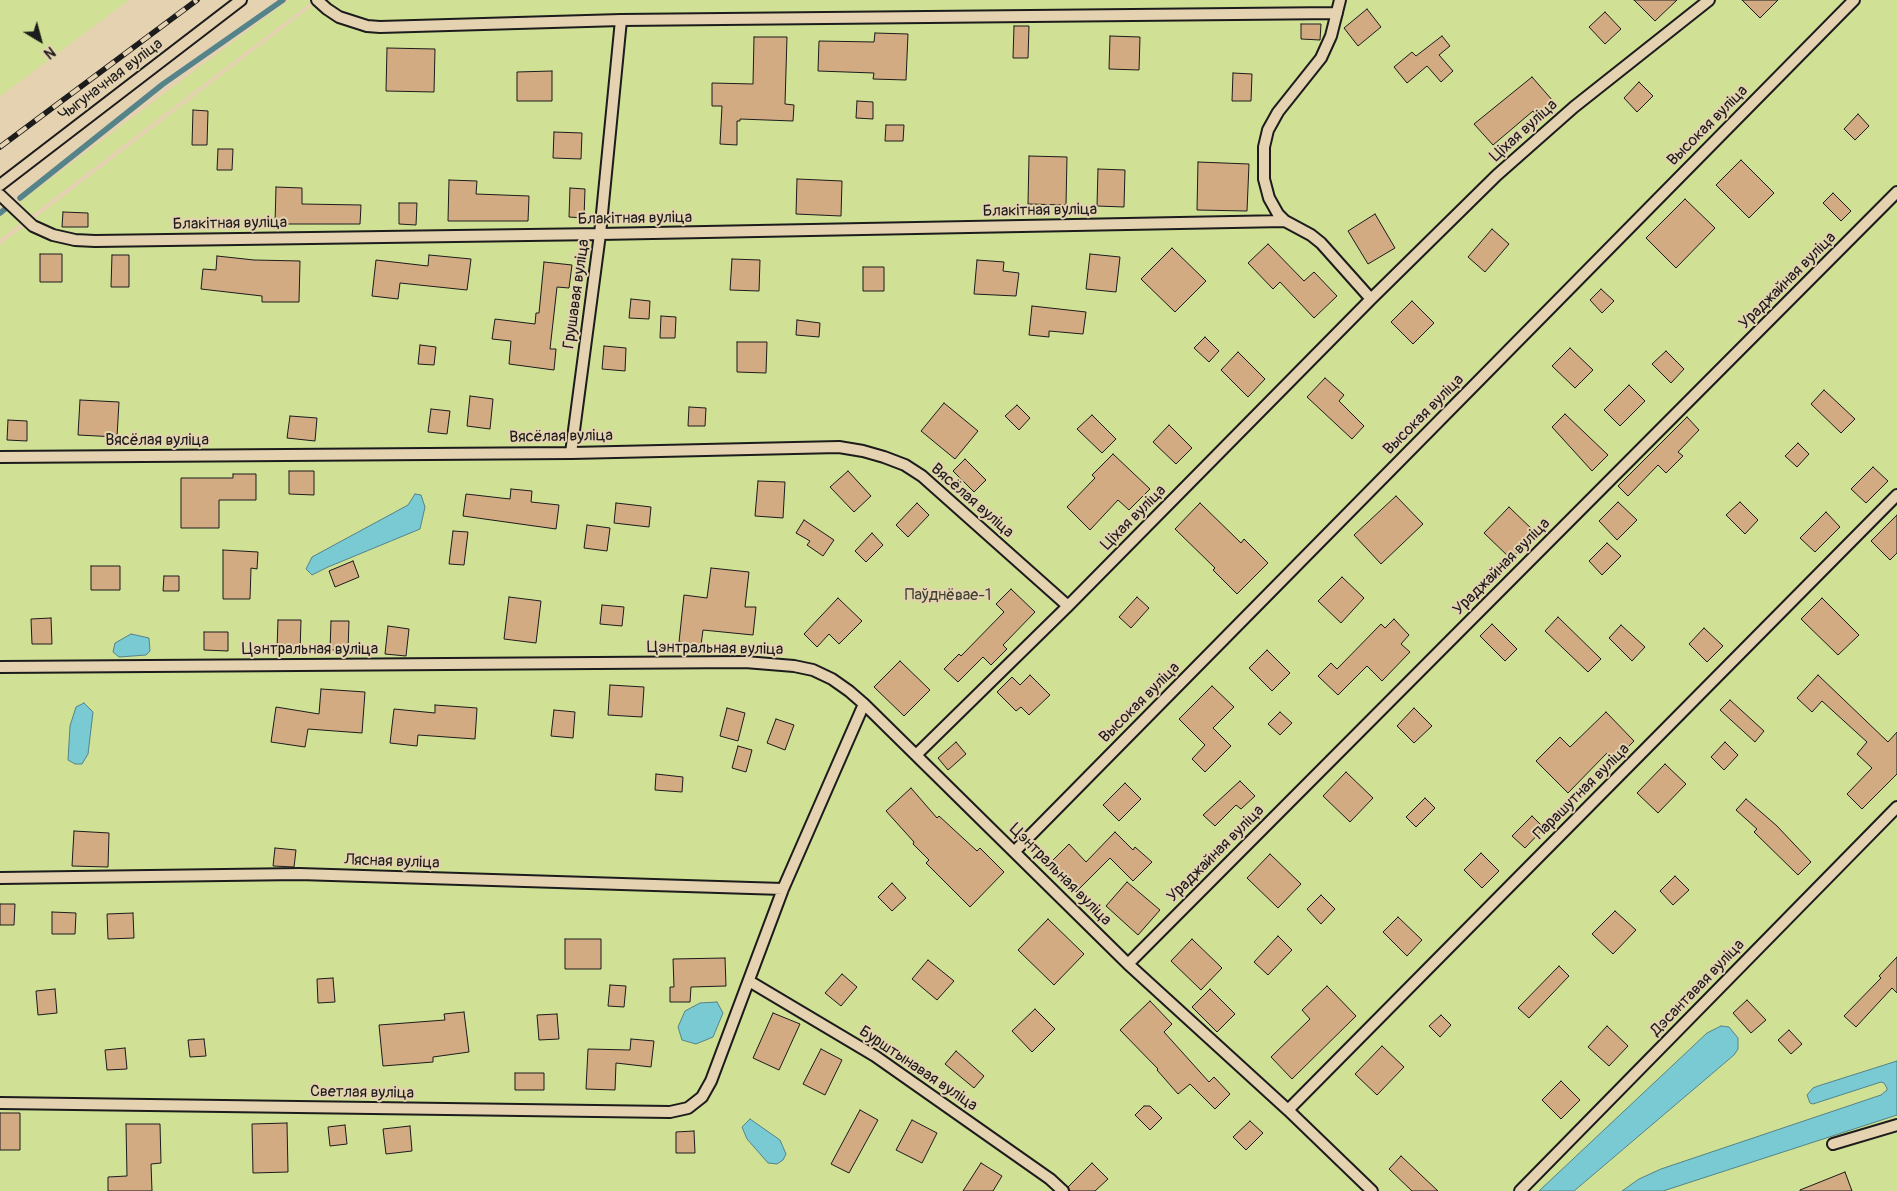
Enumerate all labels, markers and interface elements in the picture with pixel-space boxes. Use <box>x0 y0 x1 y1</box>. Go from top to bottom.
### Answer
north arrow <box>15 15 65 65</box>
street label: Чыгуначная вуліца <box>55 35 167 125</box>
text: N <box>40 43 58 62</box>
street label: Высокая вуліца <box>1664 82 1752 170</box>
street label: Ціхая вуліца <box>1486 96 1562 166</box>
street label: Блакітная вуліца <box>983 200 1097 222</box>
street label: Блакітная вуліца <box>578 208 692 230</box>
street label: Блакітная вуліца <box>173 213 287 235</box>
street label: Ураджайная вуліца <box>1735 228 1841 334</box>
street label: Грушавая вуліца <box>560 238 594 350</box>
street label: Высокая вуліца <box>1380 371 1468 459</box>
street label: Вясёлая вуліца <box>509 426 613 448</box>
street label: Вясёлая вуліца <box>105 431 209 451</box>
street label: Вясёлая вуліца <box>927 460 1017 542</box>
street label: Ціхая вуліца <box>1097 481 1171 555</box>
street label: Ураджайная вуліца <box>1449 514 1555 620</box>
park label: Паўднёвае-1 <box>905 586 991 606</box>
street label: Цэнтральная вуліца <box>647 638 783 660</box>
street label: Цэнтральная вуліца <box>242 640 378 660</box>
street label: Высокая вуліца <box>1096 659 1184 747</box>
street label: Парашутная вуліца <box>1530 740 1634 844</box>
street label: Ураджайная вуліца <box>1163 801 1269 907</box>
street label: Цэнтральная вуліца <box>1005 820 1115 930</box>
street label: Лясная вуліца <box>344 851 440 873</box>
street label: Дэсантавая вуліца <box>1647 936 1749 1040</box>
street label: Бурштынавая вуліца <box>855 1022 981 1116</box>
street label: Светлая вуліца <box>310 1082 414 1104</box>

